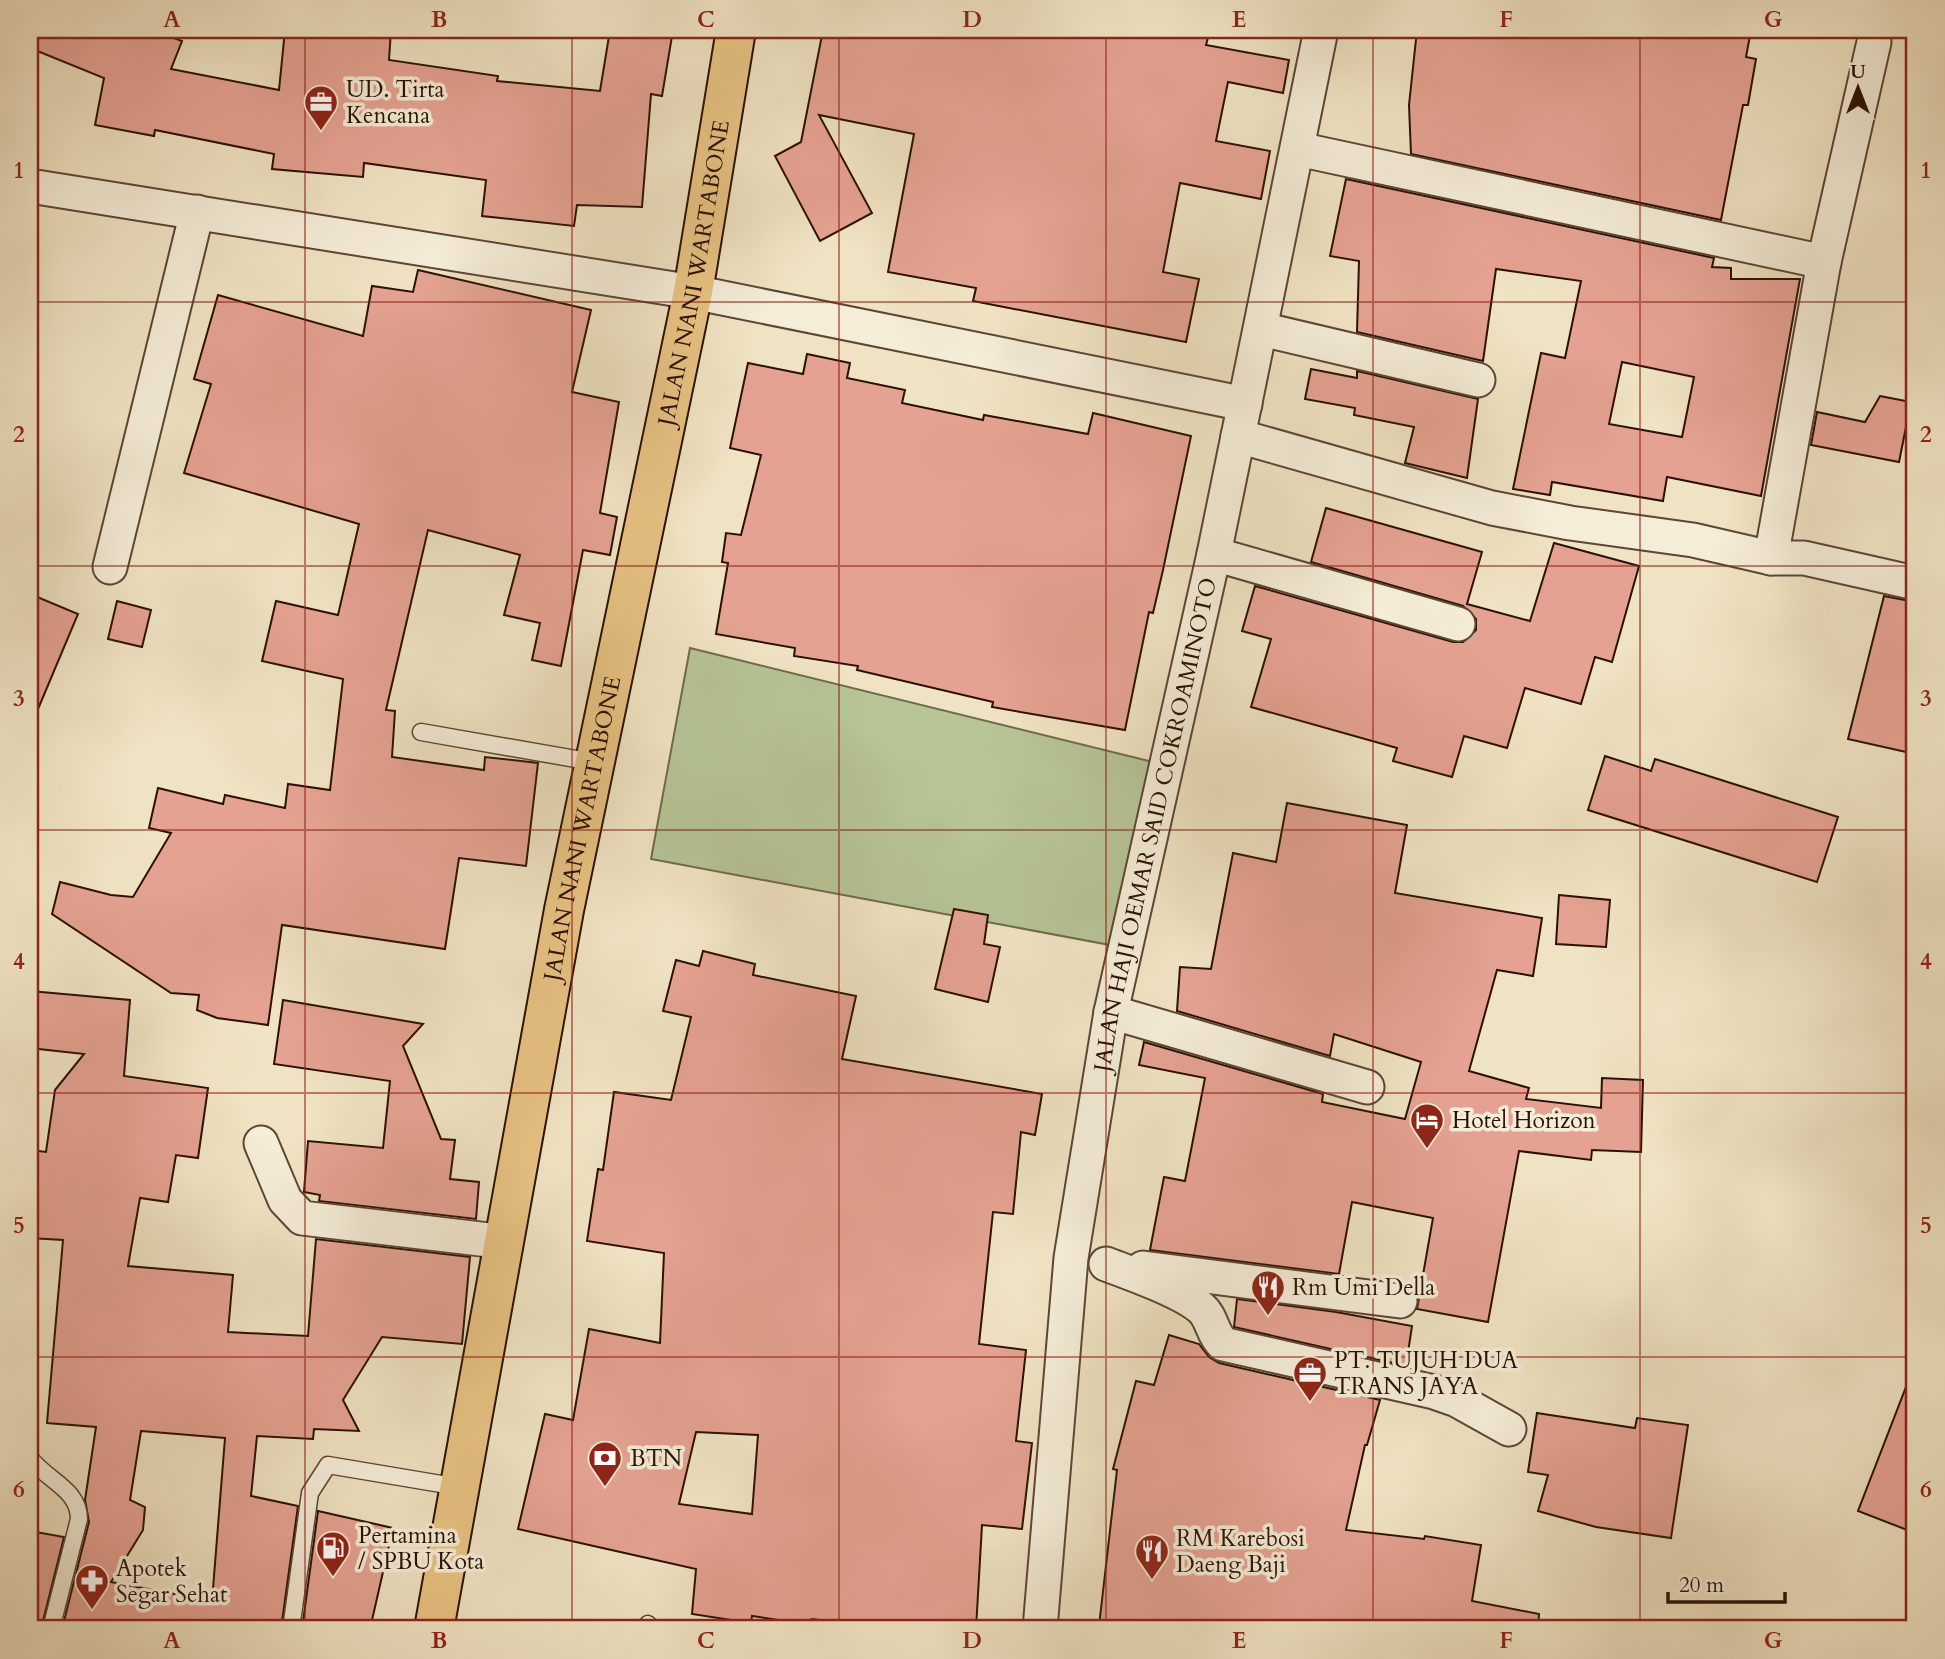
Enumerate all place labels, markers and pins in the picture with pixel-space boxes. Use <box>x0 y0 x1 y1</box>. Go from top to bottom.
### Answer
place label: UD. Tirta Kencana <box>346 74 444 131</box>
office icon: UD. Tirta Kencana <box>302 83 340 132</box>
hotel icon: Hotel Horizon <box>1408 1101 1446 1150</box>
place label: Hotel Horizon <box>1452 1105 1596 1136</box>
restaurant icon: Rm Umi Della <box>1249 1268 1287 1317</box>
place label: Rm Umi Della <box>1292 1272 1435 1303</box>
place label: PT. TUJUH DUA TRANS JAYA <box>1334 1345 1519 1402</box>
office icon: PT. TUJUH DUA TRANS JAYA <box>1291 1354 1329 1403</box>
bank icon: BTN <box>586 1439 624 1488</box>
place label: BTN <box>630 1443 683 1474</box>
place label: Pertamina / SPBU Kota <box>358 1520 484 1577</box>
place label: RM Karebosi Daeng Baji <box>1176 1523 1305 1580</box>
fuel station icon: Pertamina / SPBU Kota <box>314 1529 352 1578</box>
restaurant icon: RM Karebosi Daeng Baji <box>1133 1532 1171 1581</box>
place label: Apotek Segar Sehat <box>116 1553 227 1610</box>
pharmacy icon: Apotek Segar Sehat <box>73 1562 111 1611</box>

